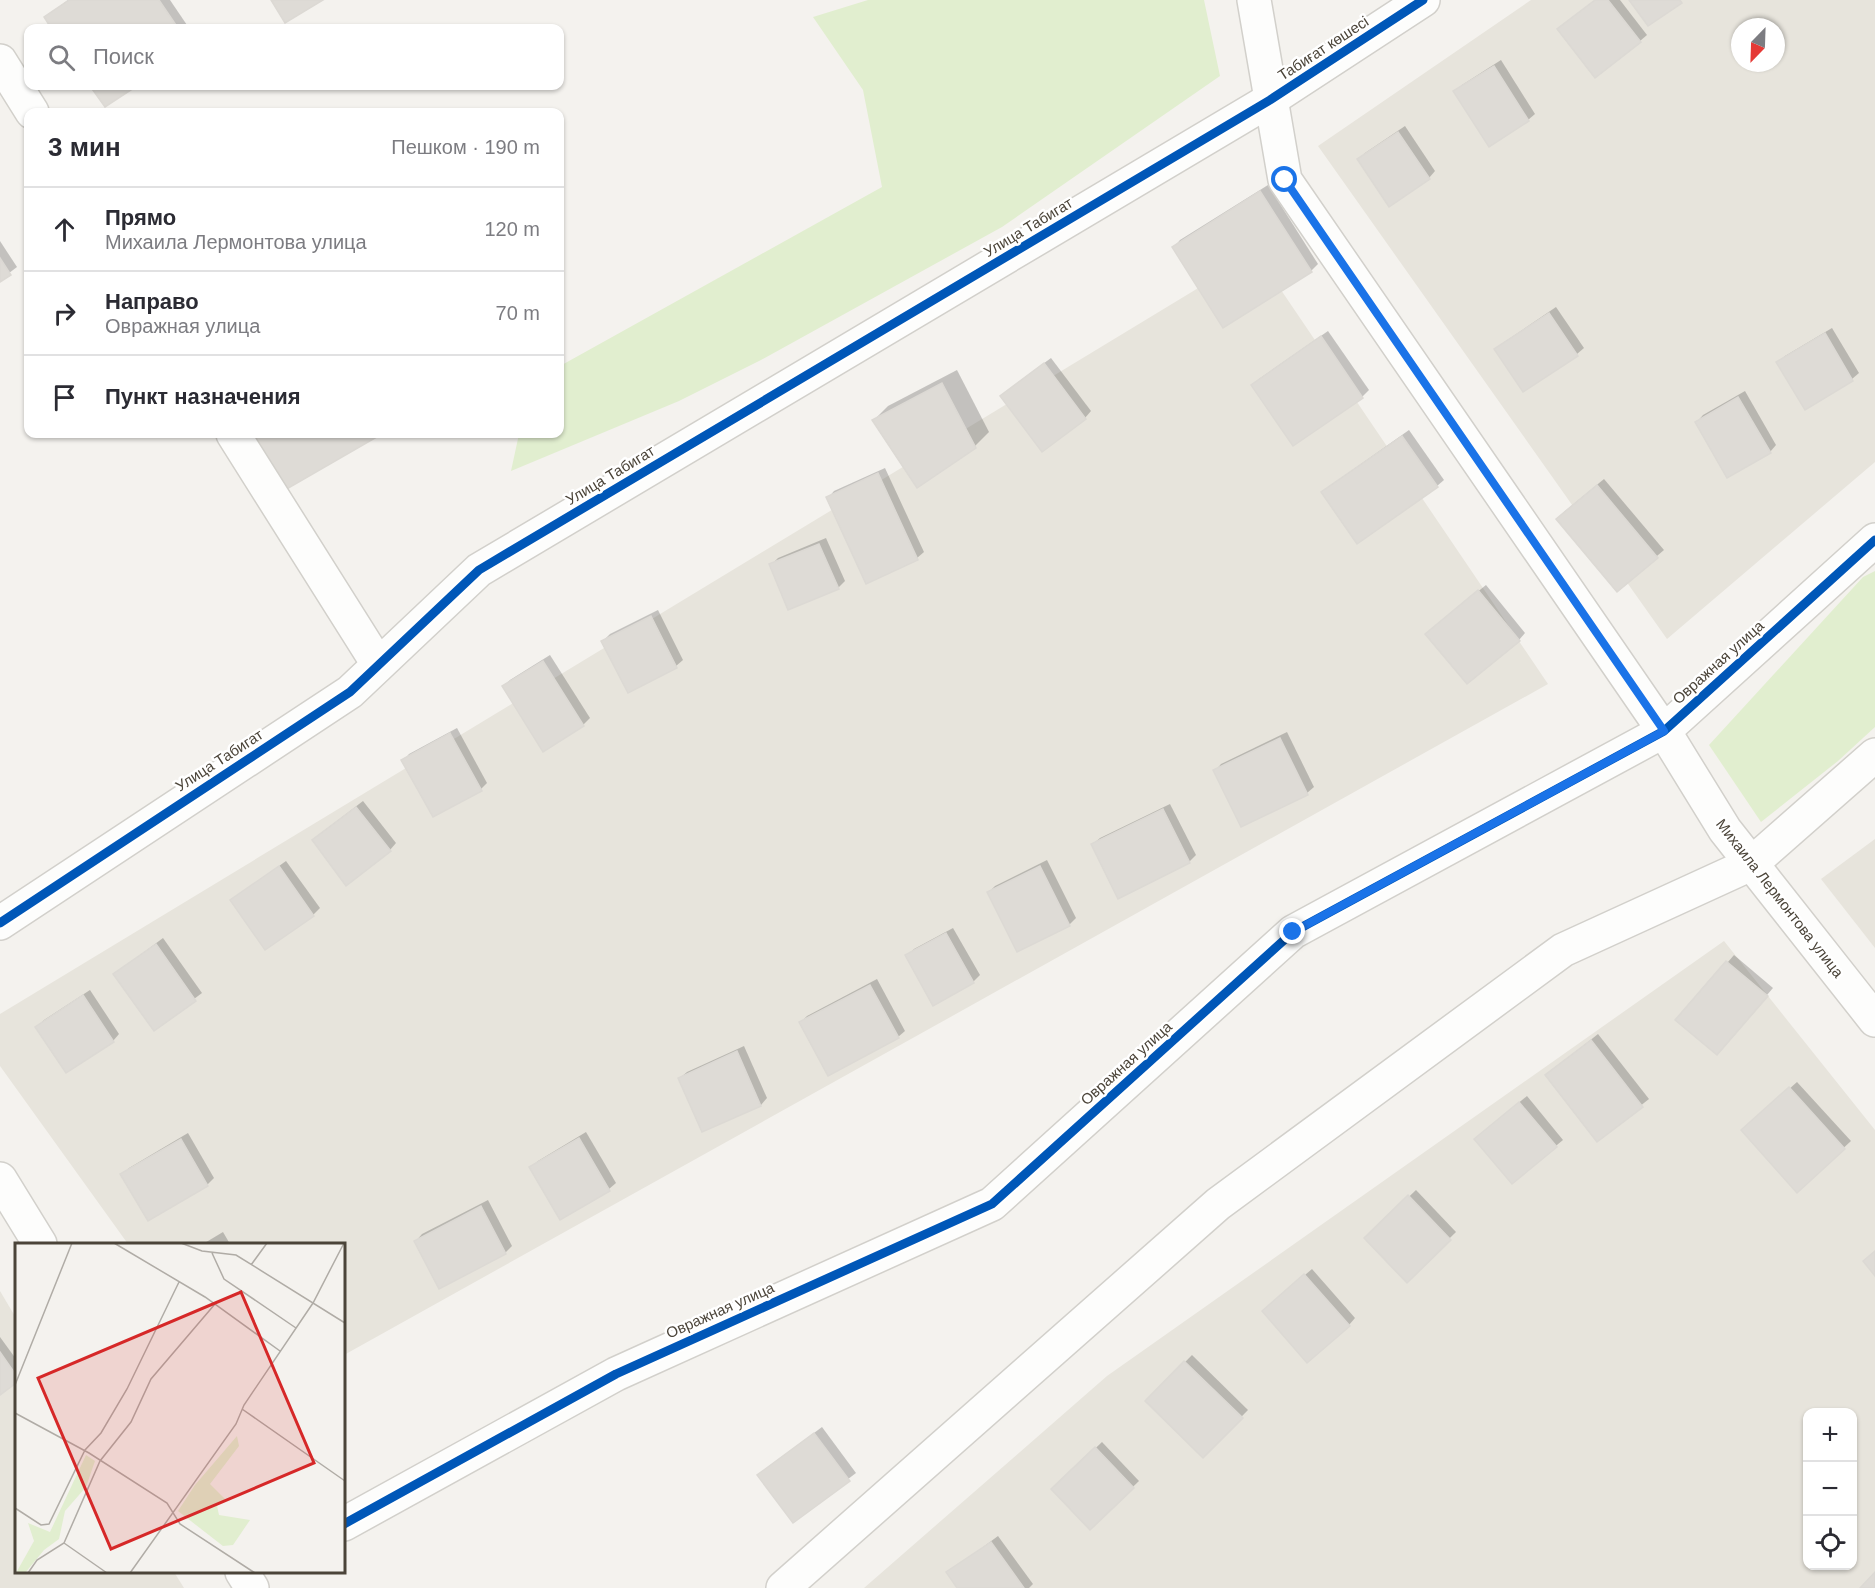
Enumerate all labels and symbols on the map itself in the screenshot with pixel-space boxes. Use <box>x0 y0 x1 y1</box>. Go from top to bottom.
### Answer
street label: Табиғат көшесі <box>1275 12 1371 84</box>
north arrow <box>1731 18 1785 72</box>
route start <box>1271 166 1297 192</box>
street label: Улица Табигат <box>981 194 1076 260</box>
street label: Улица Табигат <box>563 442 658 508</box>
street label: Овражная улица <box>1669 616 1767 707</box>
street label: Улица Табигат <box>172 725 266 795</box>
street label: Михаила Лермонтова улица <box>1713 815 1848 981</box>
route end <box>1279 918 1305 944</box>
street label: Овражная улица <box>1077 1017 1175 1108</box>
inset map <box>15 1243 345 1573</box>
street label: Овражная улица <box>663 1278 777 1341</box>

